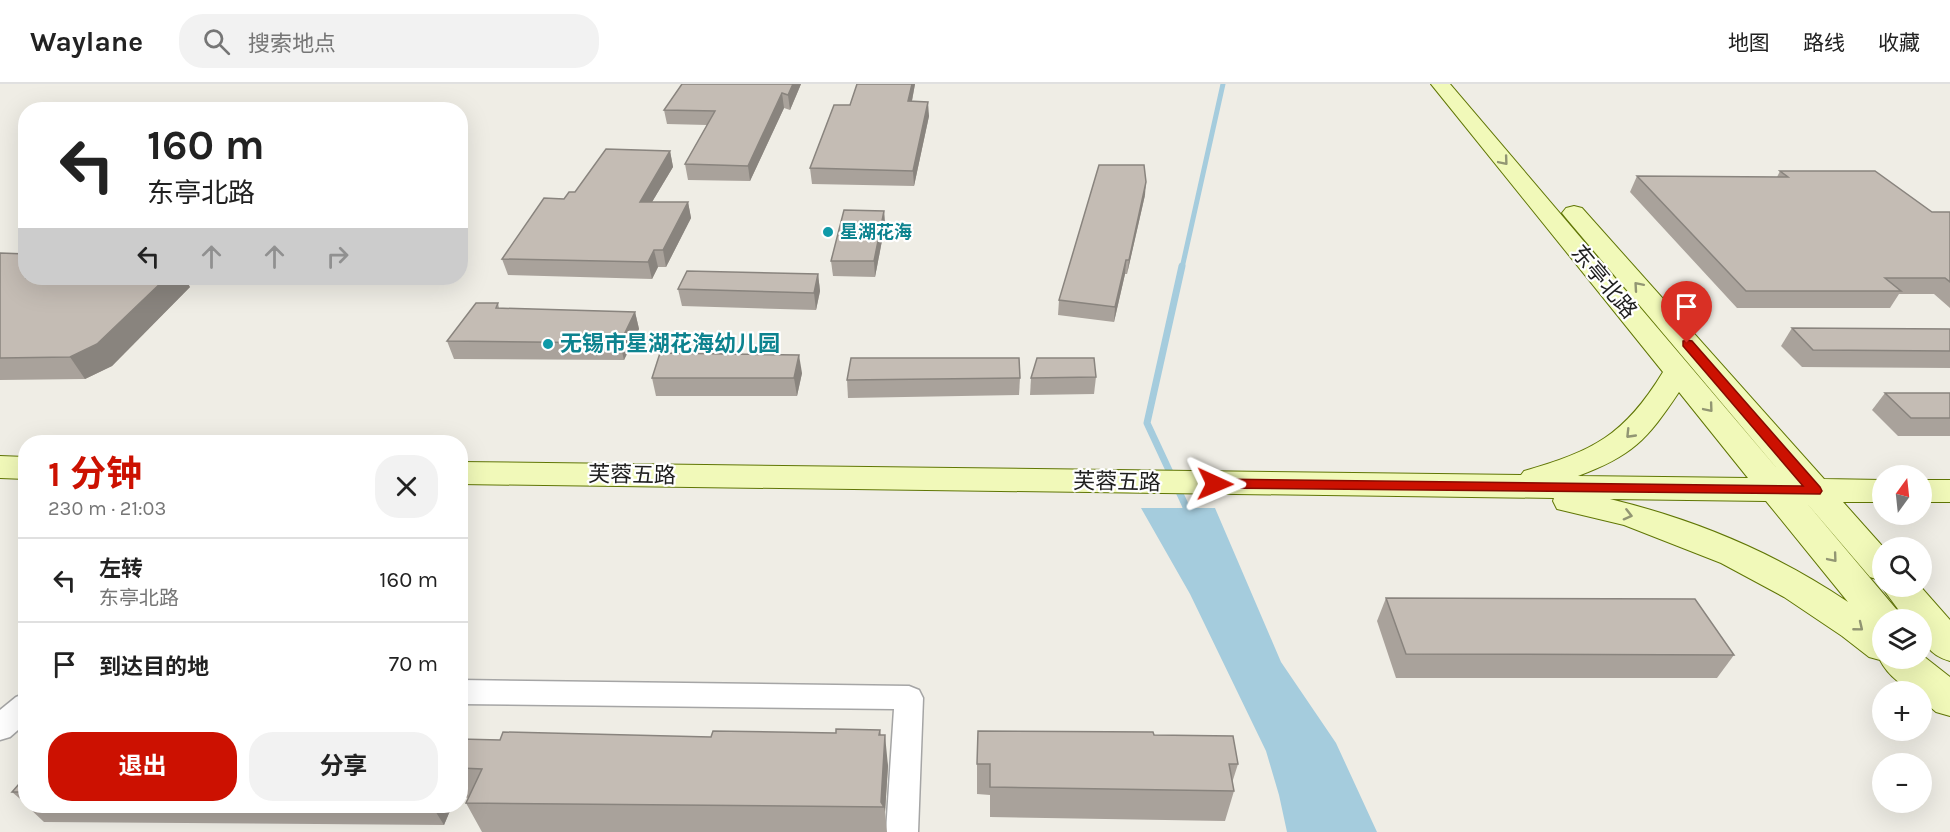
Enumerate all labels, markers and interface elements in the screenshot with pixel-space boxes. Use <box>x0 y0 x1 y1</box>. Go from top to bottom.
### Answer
search box <box>179 14 599 68</box>
text: Waylane <box>30 25 143 58</box>
icon: search <box>200 25 233 58</box>
text: 搜索地点 <box>248 31 336 57</box>
text: 地图 <box>1728 31 1770 55</box>
text: 路线 <box>1803 31 1845 55</box>
text: 收藏 <box>1878 31 1920 55</box>
text: 160 m <box>147 120 265 170</box>
icon: left <box>48 126 126 204</box>
one-way arrow <box>1496 154 1507 165</box>
text: 东亭北路 <box>147 177 255 209</box>
place label: 星湖花海 <box>840 221 912 243</box>
marker: 星湖花海 <box>821 225 835 239</box>
icon: left <box>132 240 165 273</box>
icon: ahead <box>195 240 228 273</box>
icon: ahead <box>258 240 291 273</box>
icon: right <box>321 240 354 273</box>
street label: 东亭北路 <box>1566 240 1642 324</box>
pin <box>1661 281 1712 343</box>
one-way arrow <box>1634 282 1645 293</box>
icon: arrive <box>1670 290 1703 323</box>
place label: 无锡市星湖花海幼儿园 <box>560 331 780 357</box>
marker: 无锡市星湖花海幼儿园 <box>541 337 555 351</box>
one-way arrow <box>1701 401 1712 412</box>
one-way arrow <box>1626 427 1637 438</box>
position arrow <box>1183 452 1247 516</box>
text: 1 分钟 <box>48 453 142 495</box>
button: close <box>375 455 438 518</box>
street label: 芙蓉五路 <box>588 461 676 489</box>
north arrow <box>1872 465 1932 525</box>
map controls <box>1872 465 1932 813</box>
street label: 芙蓉五路 <box>1073 468 1161 496</box>
text: 230 m · 21:03 <box>48 497 166 520</box>
one-way arrow <box>1623 508 1633 521</box>
button: search <box>1872 537 1932 597</box>
one-way arrow <box>1826 552 1837 563</box>
text: 左转 <box>99 556 143 582</box>
icon: left <box>48 564 81 597</box>
text: 160 m <box>379 567 438 593</box>
text: 东亭北路 <box>99 587 179 610</box>
button: layers <box>1872 609 1932 669</box>
one-way arrow <box>1852 620 1863 631</box>
icon: arrive <box>48 648 81 681</box>
text: 70 m <box>389 651 438 677</box>
text: 到达目的地 <box>99 654 209 680</box>
button: + <box>1872 681 1932 741</box>
button: 退出 <box>48 732 237 801</box>
button: 分享 <box>249 732 438 801</box>
button: − <box>1872 753 1932 813</box>

